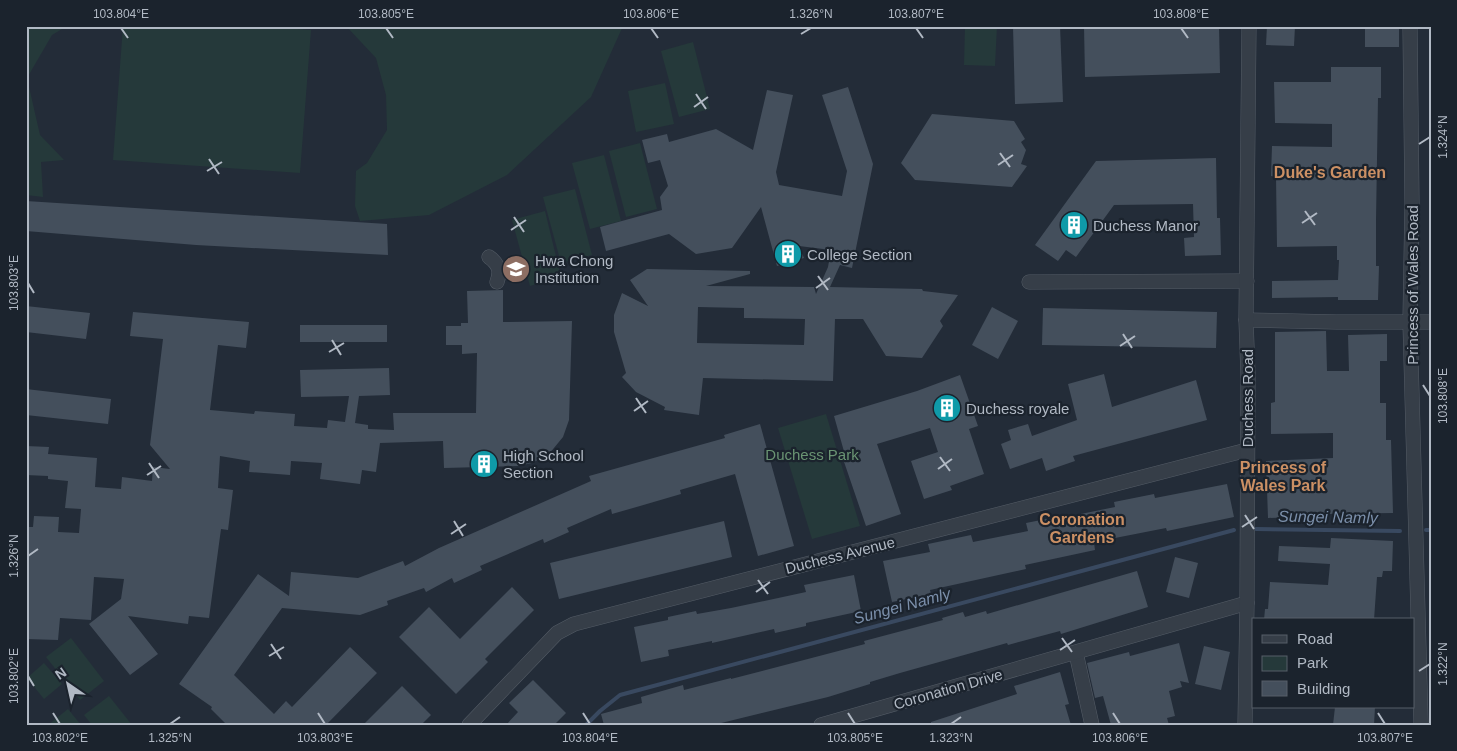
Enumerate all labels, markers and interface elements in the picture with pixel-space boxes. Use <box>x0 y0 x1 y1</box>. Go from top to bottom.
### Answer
text: 103.804°E <box>93 7 149 21</box>
text: 103.805°E <box>358 7 414 21</box>
text: 103.806°E <box>623 7 679 21</box>
text: 1.326°N <box>789 7 833 21</box>
text: 103.807°E <box>888 7 944 21</box>
text: 103.808°E <box>1153 7 1209 21</box>
text: 1.324°N <box>1436 115 1450 159</box>
district label: Duke's Garden <box>1274 164 1386 181</box>
street label: Princess of Wales Road <box>1404 205 1421 365</box>
building icon: Duchess Manor <box>1059 210 1089 240</box>
place label: Duchess Manor <box>1093 217 1198 234</box>
building icon: College Section <box>773 239 803 269</box>
place label: College Section <box>807 246 912 263</box>
place label: Hwa Chong Institution <box>535 252 613 286</box>
school or university icon: Hwa Chong Institution <box>501 254 531 284</box>
text: 103.803°E <box>7 255 21 311</box>
street label: Duchess Road <box>1239 349 1256 447</box>
text: 103.808°E <box>1436 368 1450 424</box>
building icon: Duchess royale <box>932 393 962 423</box>
place label: Duchess royale <box>966 400 1069 417</box>
park label: Duchess Park <box>765 446 859 463</box>
place label: High School Section <box>503 447 584 481</box>
building icon: High School Section <box>469 449 499 479</box>
district label: Princess of Wales Park <box>1240 459 1327 494</box>
water label: Sungei Namly <box>1278 508 1379 526</box>
district label: Coronation Gardens <box>1039 511 1125 546</box>
street label: Duchess Avenue <box>783 533 897 577</box>
text: 1.326°N <box>7 534 21 578</box>
water label: Sungei Namly <box>852 585 953 627</box>
legend <box>1252 618 1414 708</box>
text: Road <box>1297 630 1333 647</box>
text: 1.322°N <box>1436 642 1450 686</box>
text: 103.802°E <box>7 648 21 704</box>
text: Park <box>1297 654 1328 671</box>
north arrow <box>42 658 92 708</box>
text: N <box>52 664 69 683</box>
street label: Coronation Drive <box>892 665 1004 713</box>
text: Building <box>1297 680 1350 697</box>
text: 103.802°E <box>32 731 88 745</box>
text: 1.325°N <box>148 731 192 745</box>
text: 103.803°E <box>297 731 353 745</box>
text: 103.804°E <box>562 731 618 745</box>
text: 103.805°E <box>827 731 883 745</box>
text: 1.323°N <box>929 731 973 745</box>
text: 103.806°E <box>1092 731 1148 745</box>
text: 103.807°E <box>1357 731 1413 745</box>

